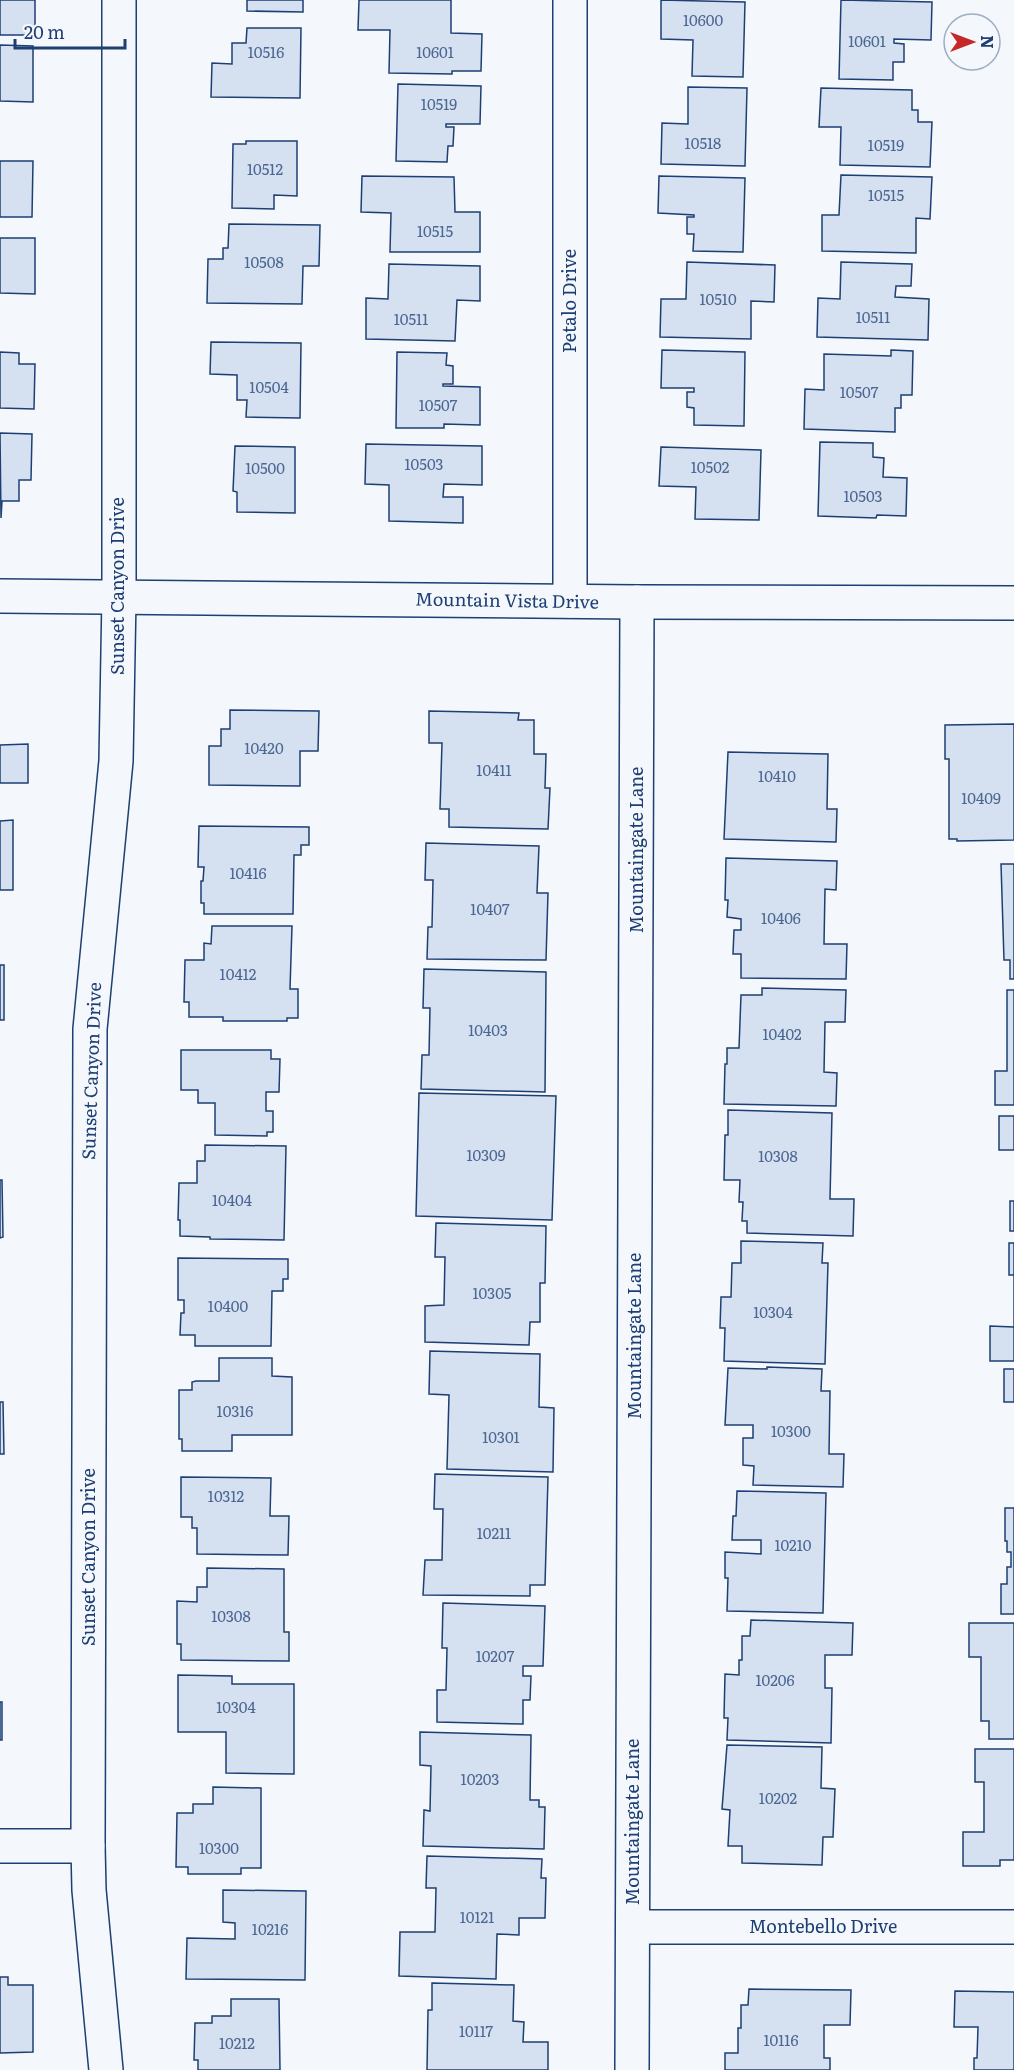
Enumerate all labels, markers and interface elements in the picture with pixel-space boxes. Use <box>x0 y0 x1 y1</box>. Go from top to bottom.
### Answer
house number: 10600 <box>683 8 723 31</box>
scale bar <box>15 12 124 50</box>
north arrow <box>942 12 1002 72</box>
text: 20 m <box>24 18 65 45</box>
house number: 10601 <box>848 29 886 52</box>
text: N <box>976 35 1000 49</box>
house number: 10516 <box>248 40 284 63</box>
house number: 10601 <box>416 40 454 63</box>
house number: 10519 <box>421 92 457 115</box>
house number: 10518 <box>685 131 721 154</box>
house number: 10519 <box>868 133 904 156</box>
house number: 10512 <box>247 157 283 180</box>
house number: 10515 <box>868 183 904 206</box>
house number: 10515 <box>417 219 453 242</box>
street label: Petalo Drive <box>555 249 582 353</box>
house number: 10508 <box>244 250 284 273</box>
house number: 10510 <box>699 287 737 310</box>
house number: 10511 <box>856 305 890 328</box>
house number: 10511 <box>394 307 428 330</box>
house number: 10504 <box>249 375 289 398</box>
house number: 10507 <box>840 380 879 403</box>
house number: 10507 <box>419 393 458 416</box>
house number: 10503 <box>405 452 443 475</box>
house number: 10502 <box>691 455 730 478</box>
house number: 10500 <box>245 456 285 479</box>
house number: 10503 <box>844 484 882 507</box>
street label: Sunset Canyon Drive <box>103 497 130 675</box>
street label: Mountain Vista Drive <box>415 584 599 615</box>
house number: 10420 <box>244 736 284 759</box>
house number: 10411 <box>476 758 512 781</box>
house number: 10410 <box>758 764 796 787</box>
street label: Mountaingate Lane <box>622 767 649 933</box>
house number: 10409 <box>961 786 1001 809</box>
house number: 10416 <box>229 861 267 884</box>
house number: 10407 <box>470 897 510 920</box>
house number: 10406 <box>761 906 801 929</box>
house number: 10412 <box>220 962 257 985</box>
street label: Sunset Canyon Drive <box>74 982 107 1160</box>
house number: 10403 <box>468 1018 508 1041</box>
house number: 10402 <box>762 1022 802 1045</box>
house number: 10309 <box>466 1143 506 1166</box>
house number: 10308 <box>758 1144 798 1167</box>
house number: 10404 <box>212 1188 252 1211</box>
street label: Mountaingate Lane <box>620 1253 647 1419</box>
house number: 10305 <box>473 1281 512 1304</box>
house number: 10400 <box>208 1294 249 1317</box>
house number: 10304 <box>753 1300 793 1323</box>
house number: 10316 <box>217 1399 253 1422</box>
house number: 10300 <box>771 1419 811 1442</box>
house number: 10301 <box>482 1425 520 1448</box>
street label: Sunset Canyon Drive <box>74 1468 101 1646</box>
house number: 10312 <box>208 1484 245 1507</box>
house number: 10211 <box>477 1521 511 1544</box>
house number: 10210 <box>774 1533 812 1556</box>
house number: 10308 <box>211 1604 251 1627</box>
house number: 10207 <box>476 1644 515 1667</box>
house number: 10206 <box>756 1668 794 1691</box>
house number: 10304 <box>216 1695 256 1718</box>
street label: Mountaingate Lane <box>618 1739 645 1905</box>
house number: 10203 <box>461 1767 499 1790</box>
house number: 10202 <box>759 1786 798 1809</box>
house number: 10300 <box>199 1836 239 1859</box>
house number: 10121 <box>460 1905 494 1928</box>
street label: Montebello Drive <box>749 1912 897 1939</box>
house number: 10216 <box>252 1917 288 1940</box>
house number: 10117 <box>459 2019 493 2042</box>
house number: 10116 <box>763 2028 799 2051</box>
house number: 10212 <box>219 2031 255 2054</box>

